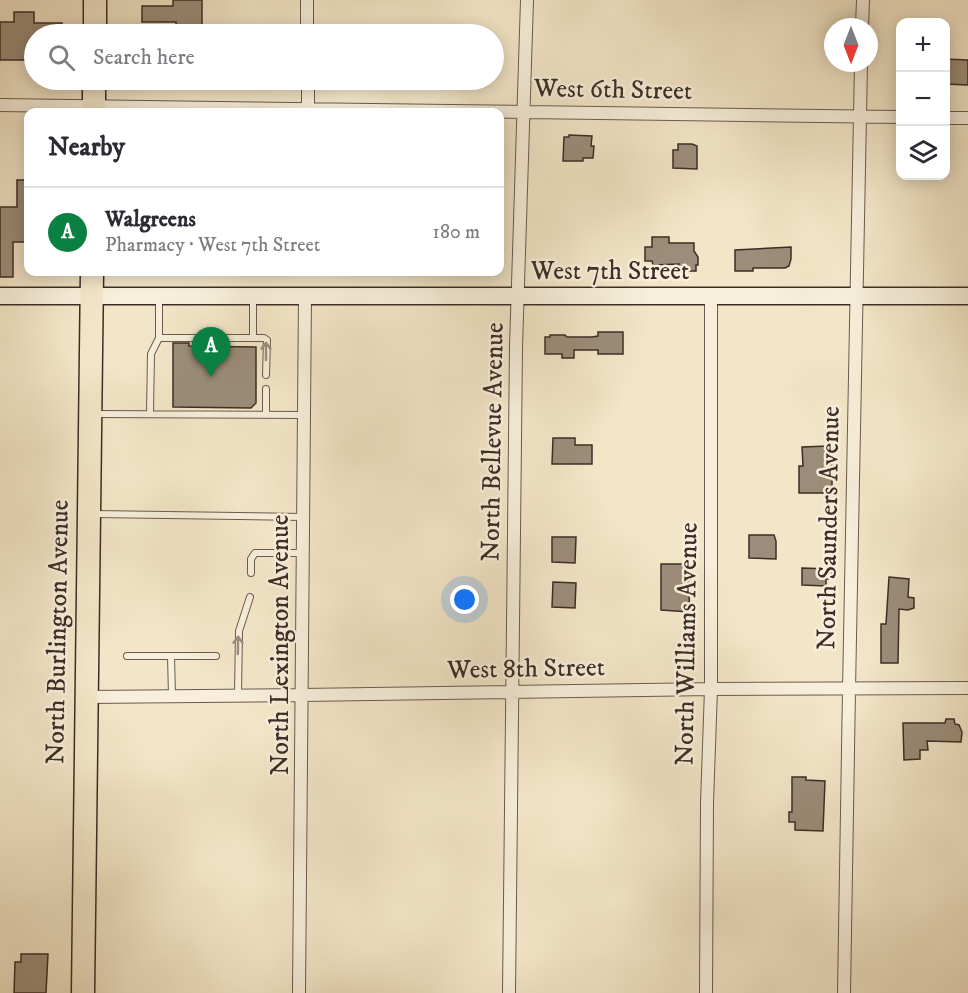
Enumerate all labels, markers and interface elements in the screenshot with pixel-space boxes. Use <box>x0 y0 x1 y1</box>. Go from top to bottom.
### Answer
north arrow <box>824 18 878 72</box>
map controls <box>896 18 950 180</box>
button: + <box>896 18 950 72</box>
search box <box>24 24 504 90</box>
icon: search <box>45 41 78 74</box>
text: Search here <box>93 44 195 71</box>
street label: West 6th Street <box>532 72 693 108</box>
button: − <box>896 72 950 126</box>
button: layers <box>896 126 950 180</box>
text: Nearby <box>48 131 125 164</box>
text: Walgreens <box>105 206 196 233</box>
text: A <box>61 220 74 245</box>
text: 180 m <box>433 220 480 245</box>
text: Pharmacy · West 7th Street <box>105 233 320 258</box>
street label: West 7th Street <box>530 255 689 288</box>
street label: North Bellevue Avenue <box>474 322 512 562</box>
pin: A <box>192 328 230 377</box>
one-way arrow <box>261 341 272 361</box>
street label: North Saunders Avenue <box>810 406 848 650</box>
street label: North Burlington Avenue <box>39 499 77 765</box>
street label: North Lexington Avenue <box>264 515 297 775</box>
street label: North Williams Avenue <box>668 522 706 766</box>
your location <box>450 585 479 614</box>
one-way arrow <box>233 636 244 656</box>
street label: West 8th Street <box>446 651 605 687</box>

